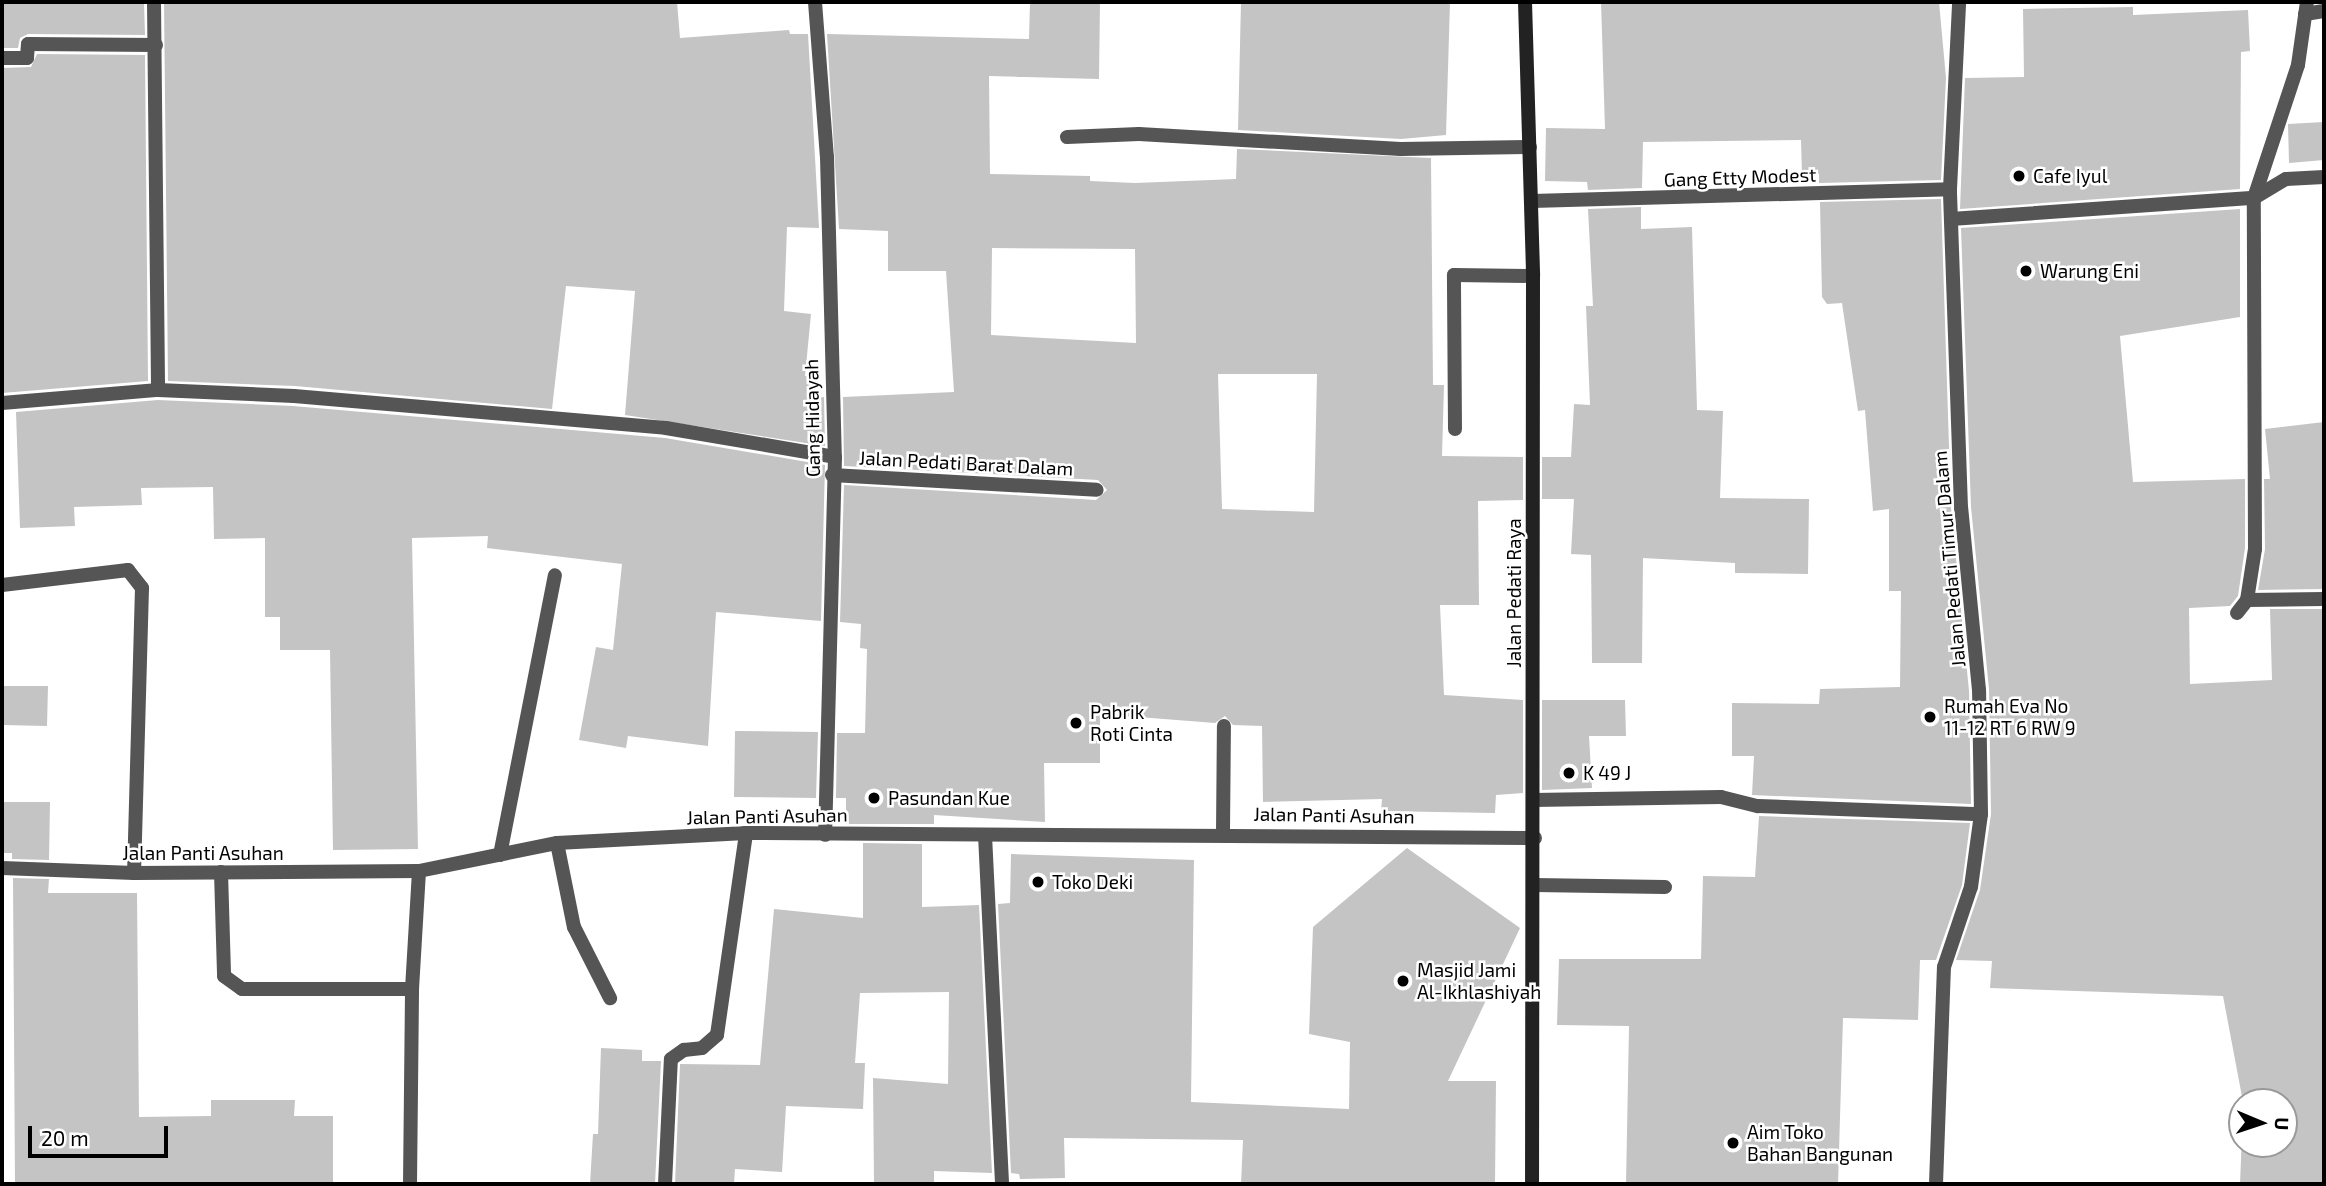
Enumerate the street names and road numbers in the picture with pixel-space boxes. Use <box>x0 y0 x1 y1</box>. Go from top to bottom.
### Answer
street label: Gang Etty Modest <box>1663 163 1817 191</box>
street label: Gang Hidayah <box>800 359 824 477</box>
street label: Jalan Pedati Barat Dalam <box>858 446 1074 480</box>
street label: Jalan Pedati Timur Dalam <box>1928 449 1970 669</box>
street label: Jalan Pedati Raya <box>1503 518 1525 668</box>
street label: Jalan Panti Asuhan <box>1253 802 1415 828</box>
street label: Jalan Panti Asuhan <box>686 803 848 829</box>
street label: Jalan Panti Asuhan <box>122 842 284 864</box>

